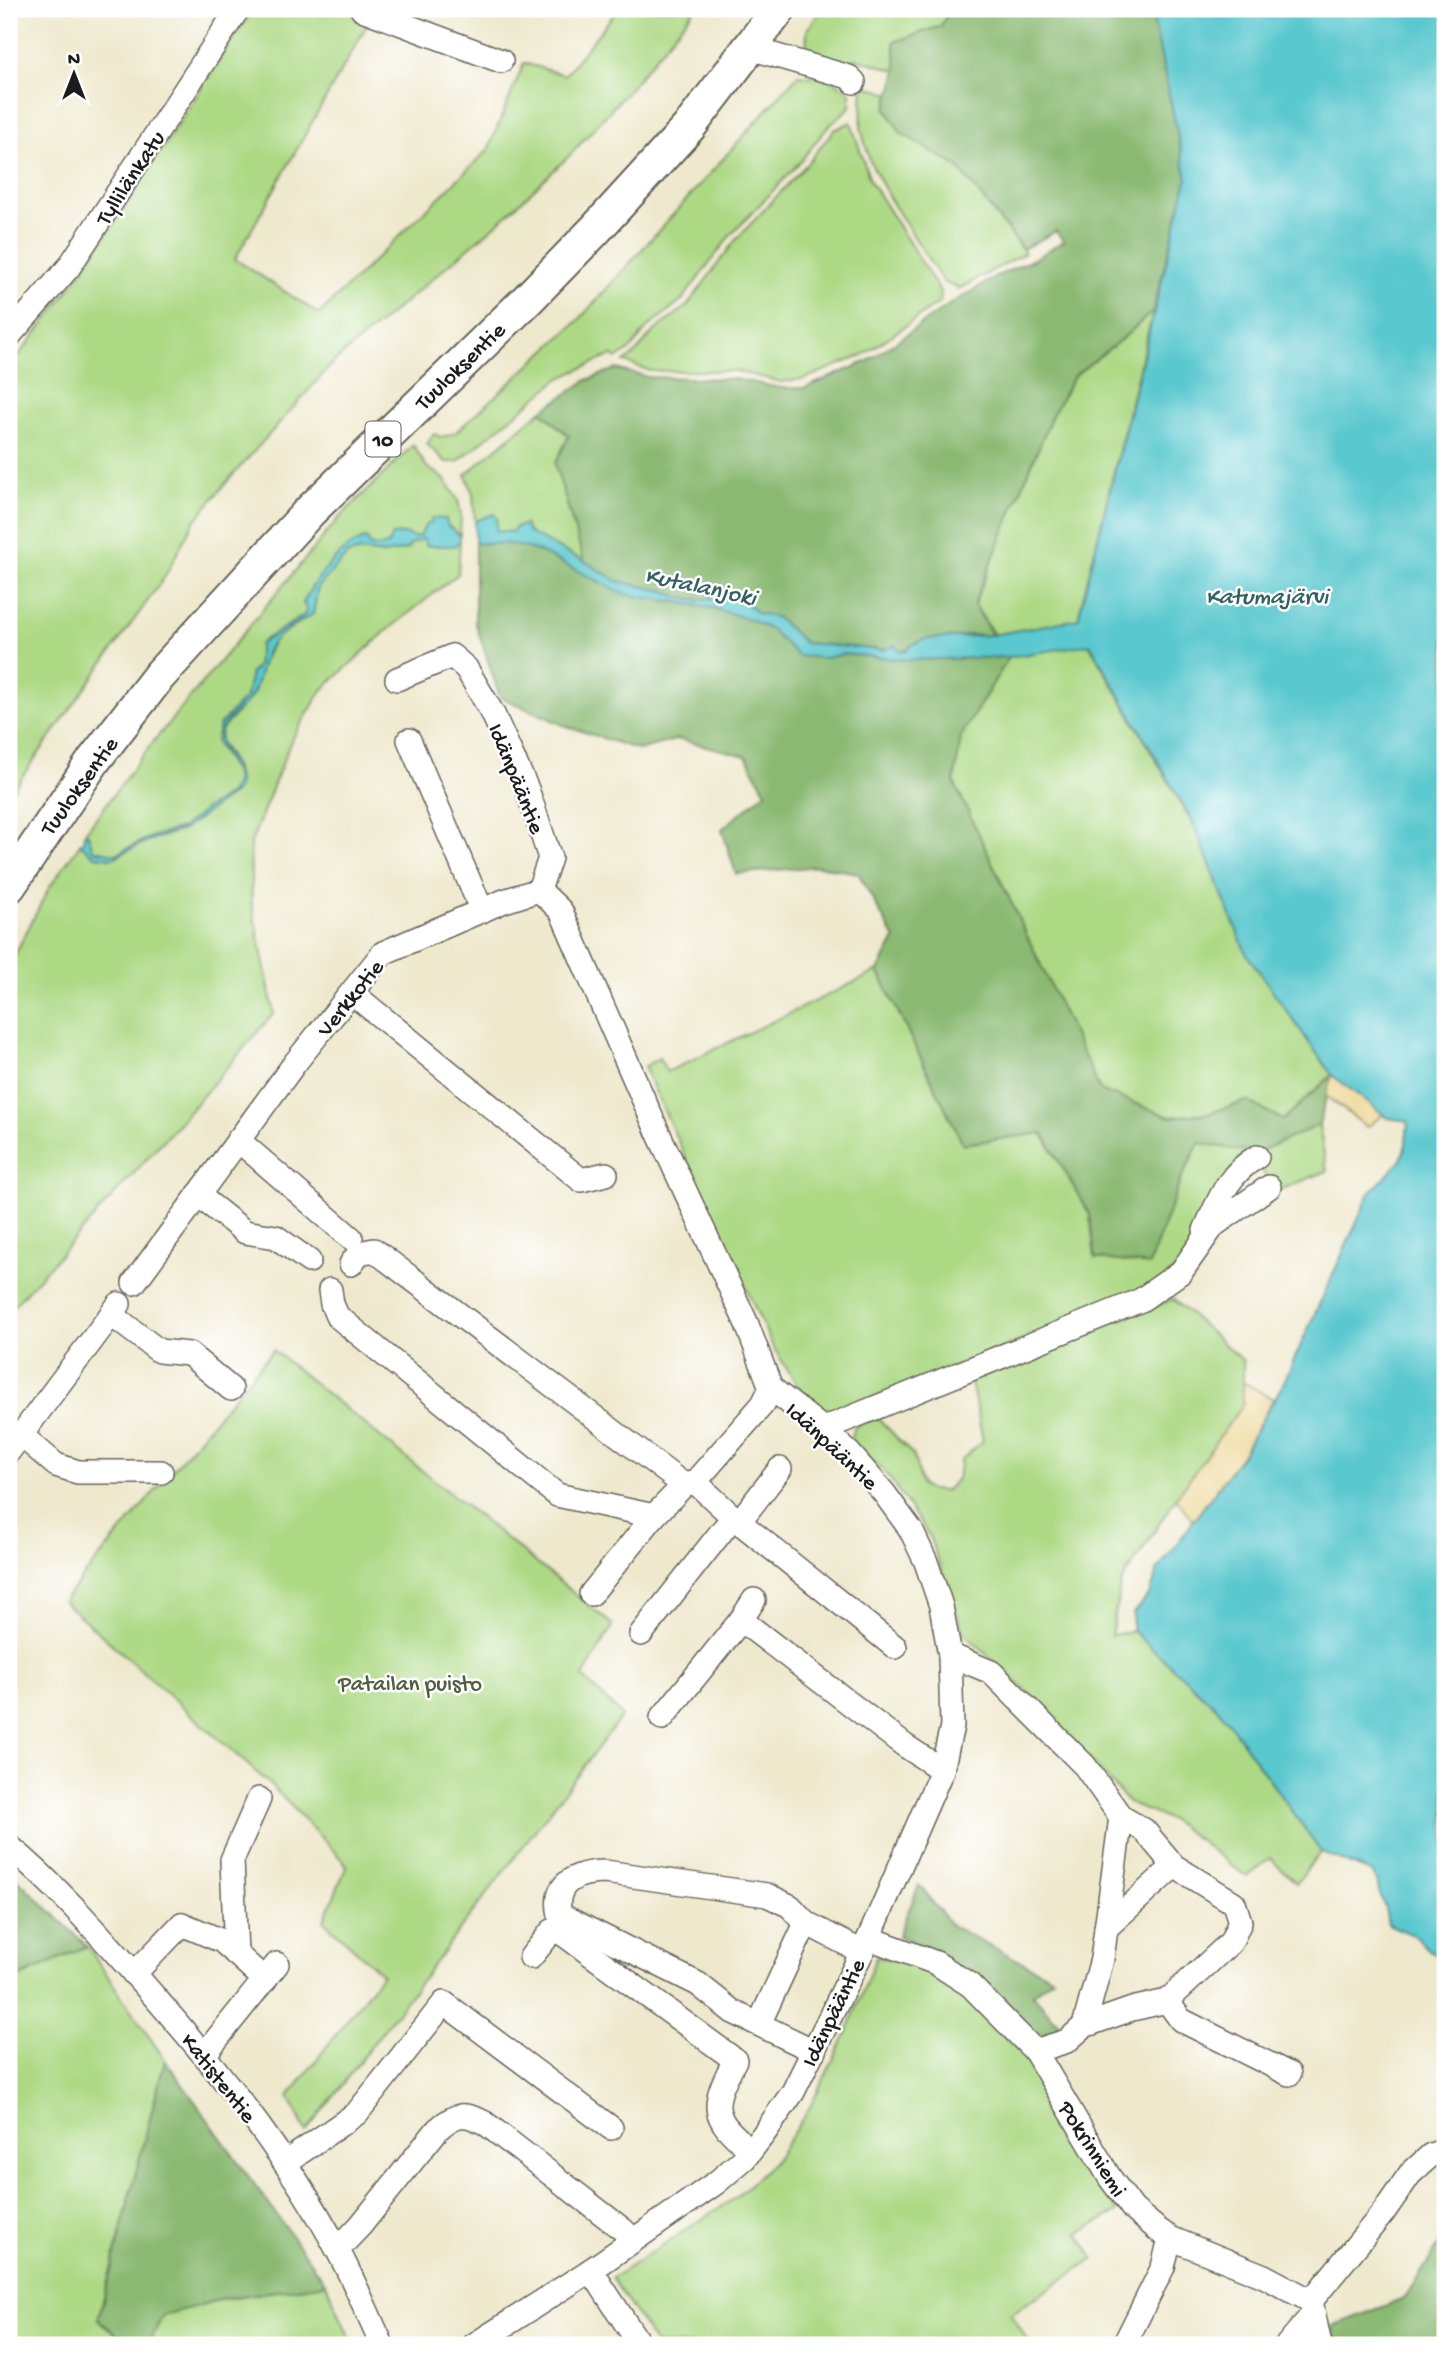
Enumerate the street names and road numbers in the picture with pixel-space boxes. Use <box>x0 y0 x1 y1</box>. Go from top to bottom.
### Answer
street label: Tyllilänkatu <box>90 126 173 233</box>
street label: Tuuloksentie <box>409 317 513 419</box>
road number: 10 <box>366 422 400 457</box>
street label: Idänpääntie <box>480 720 550 840</box>
street label: Tuuloksentie <box>35 732 126 843</box>
street label: Verkkotie <box>312 954 392 1044</box>
street label: Idänpääntie <box>779 1398 883 1498</box>
street label: Idänpääntie <box>797 1954 873 2072</box>
street label: Katistentie <box>174 2029 261 2130</box>
street label: Pokrinniemi <box>1050 2096 1131 2203</box>

